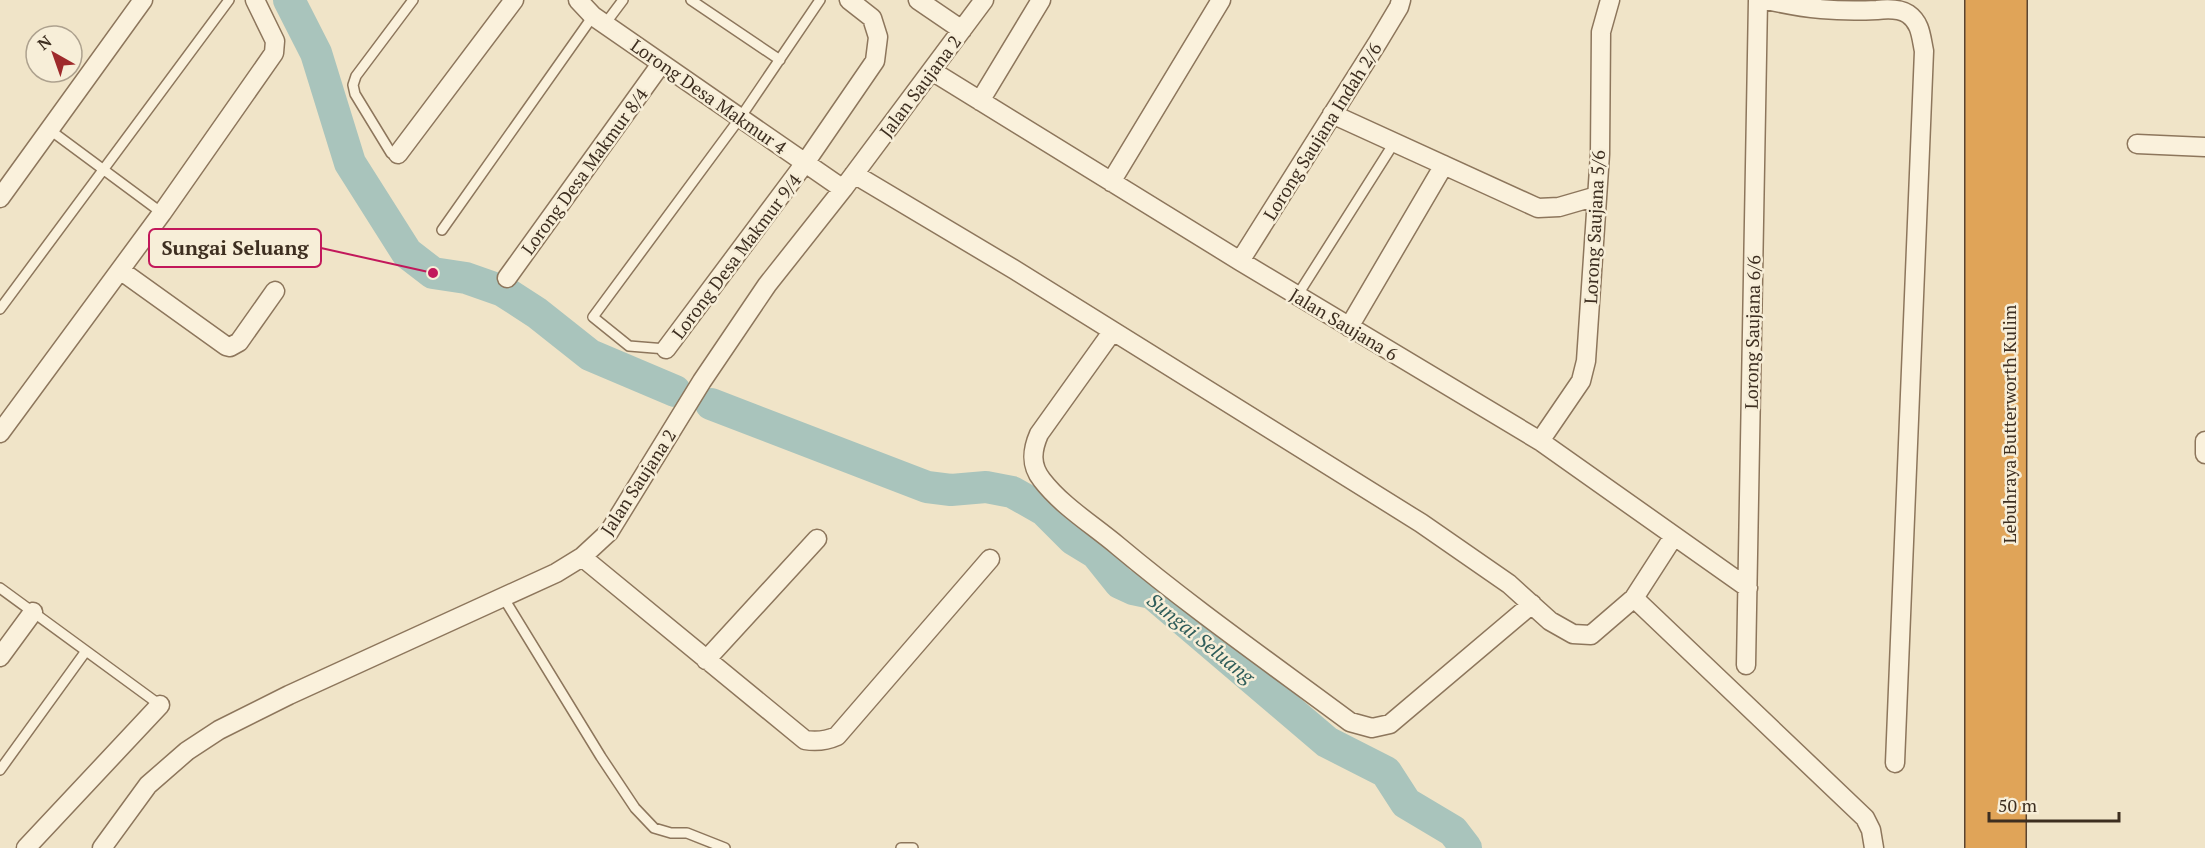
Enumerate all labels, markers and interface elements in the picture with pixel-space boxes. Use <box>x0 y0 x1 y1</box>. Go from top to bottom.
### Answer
north arrow <box>24 24 84 84</box>
text: N <box>33 30 56 55</box>
street label: Jalan Saujana 2 <box>874 30 966 142</box>
street label: Lorong Desa Makmur 4 <box>626 33 792 159</box>
street label: Lorong Saujana Indah 2/6 <box>1257 37 1387 224</box>
street label: Lorong Desa Makmur 8/4 <box>515 82 653 259</box>
street label: Lorong Saujana 5/6 <box>1578 149 1610 305</box>
street label: Lorong Desa Makmur 9/4 <box>666 168 806 343</box>
callout: Sungai Seluang <box>149 229 321 267</box>
text: Sungai Seluang <box>161 234 309 261</box>
street label: Lorong Saujana 6/6 <box>1739 254 1765 409</box>
street label: Jalan Saujana 6 <box>1286 282 1403 366</box>
street label: Lebuhraya Butterworth Kulim <box>1997 304 2021 543</box>
street label: Jalan Saujana 2 <box>595 424 681 540</box>
water label: Sungai Seluang <box>1142 586 1261 690</box>
scale bar <box>1989 785 2120 823</box>
text: 50 m <box>1998 793 2038 817</box>

